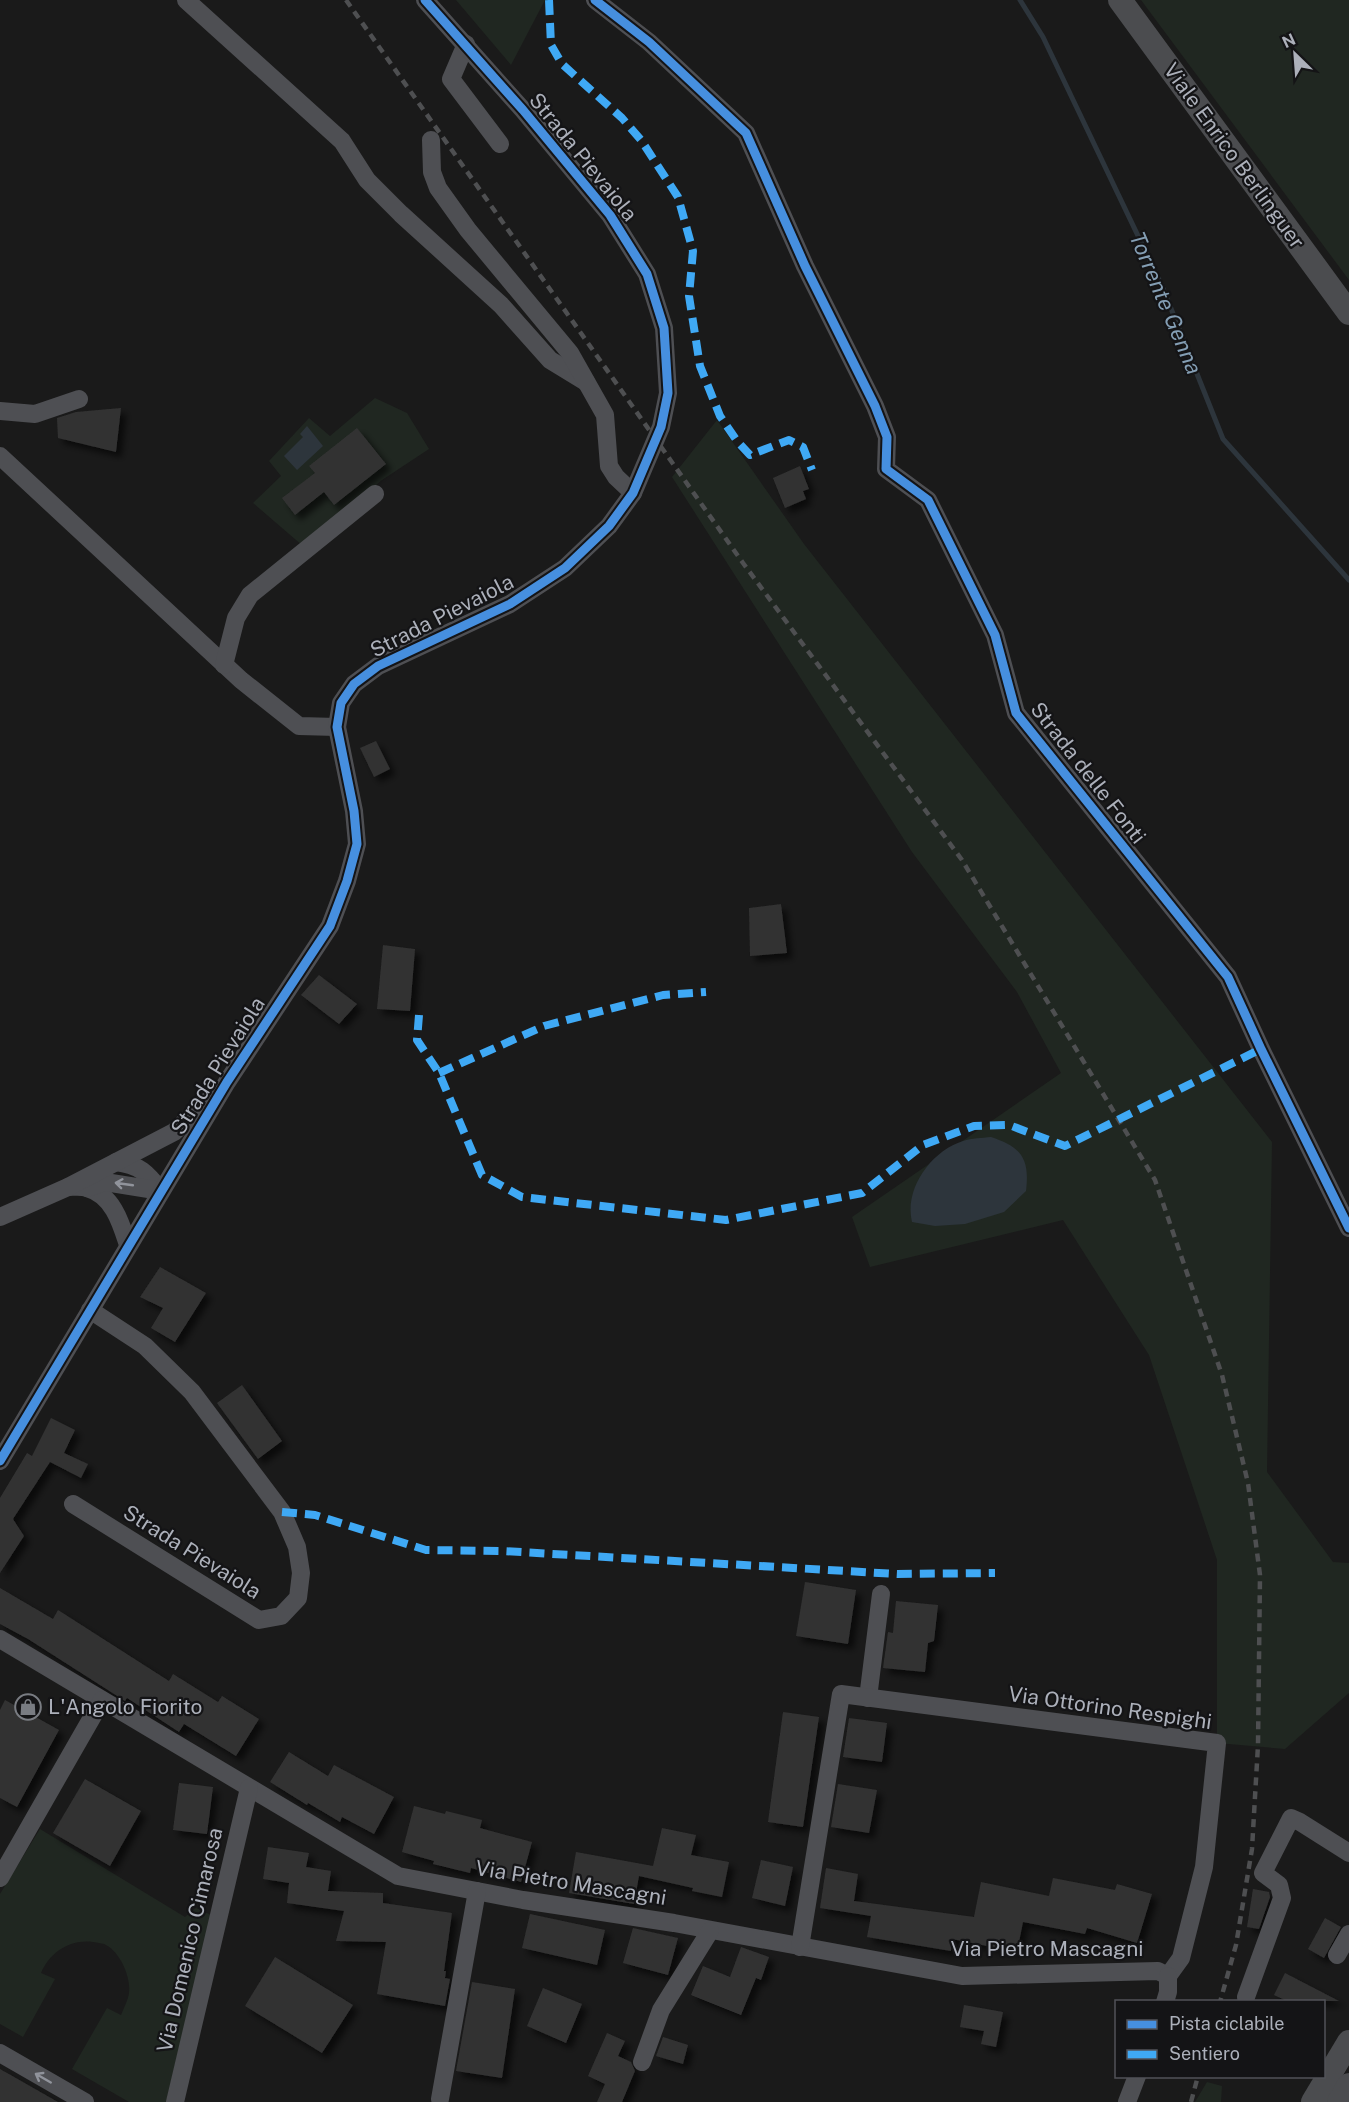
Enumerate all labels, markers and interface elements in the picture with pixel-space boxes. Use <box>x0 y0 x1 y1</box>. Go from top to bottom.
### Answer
north arrow <box>1265 24 1325 84</box>
text: N <box>1279 30 1299 52</box>
street label: Viale Enrico Berlinguer <box>1159 58 1310 253</box>
street label: Strada Pievaiola <box>524 88 643 226</box>
water label: Torrente Genna <box>1124 228 1208 378</box>
street label: Strada Pievaiola <box>366 569 518 662</box>
street label: Strada delle Fonti <box>1025 697 1151 848</box>
street label: Strada Pievaiola <box>165 992 270 1139</box>
one-way arrow <box>114 1179 134 1190</box>
street label: Strada Pievaiola <box>119 1499 266 1604</box>
street label: Via Ottorino Respighi <box>1007 1681 1213 1734</box>
shop icon: L'Angolo Fiorito <box>13 1692 43 1722</box>
place label: L'Angolo Fiorito <box>48 1694 202 1719</box>
street label: Via Domenico Cimarosa <box>151 1825 228 2055</box>
street label: Via Pietro Mascagni <box>474 1855 668 1910</box>
street label: Via Pietro Mascagni <box>951 1936 1144 1961</box>
legend <box>1115 2000 1325 2078</box>
text: Pista ciclabile <box>1169 2013 1284 2034</box>
text: Sentiero <box>1169 2043 1240 2064</box>
one-way arrow <box>35 2072 52 2084</box>

